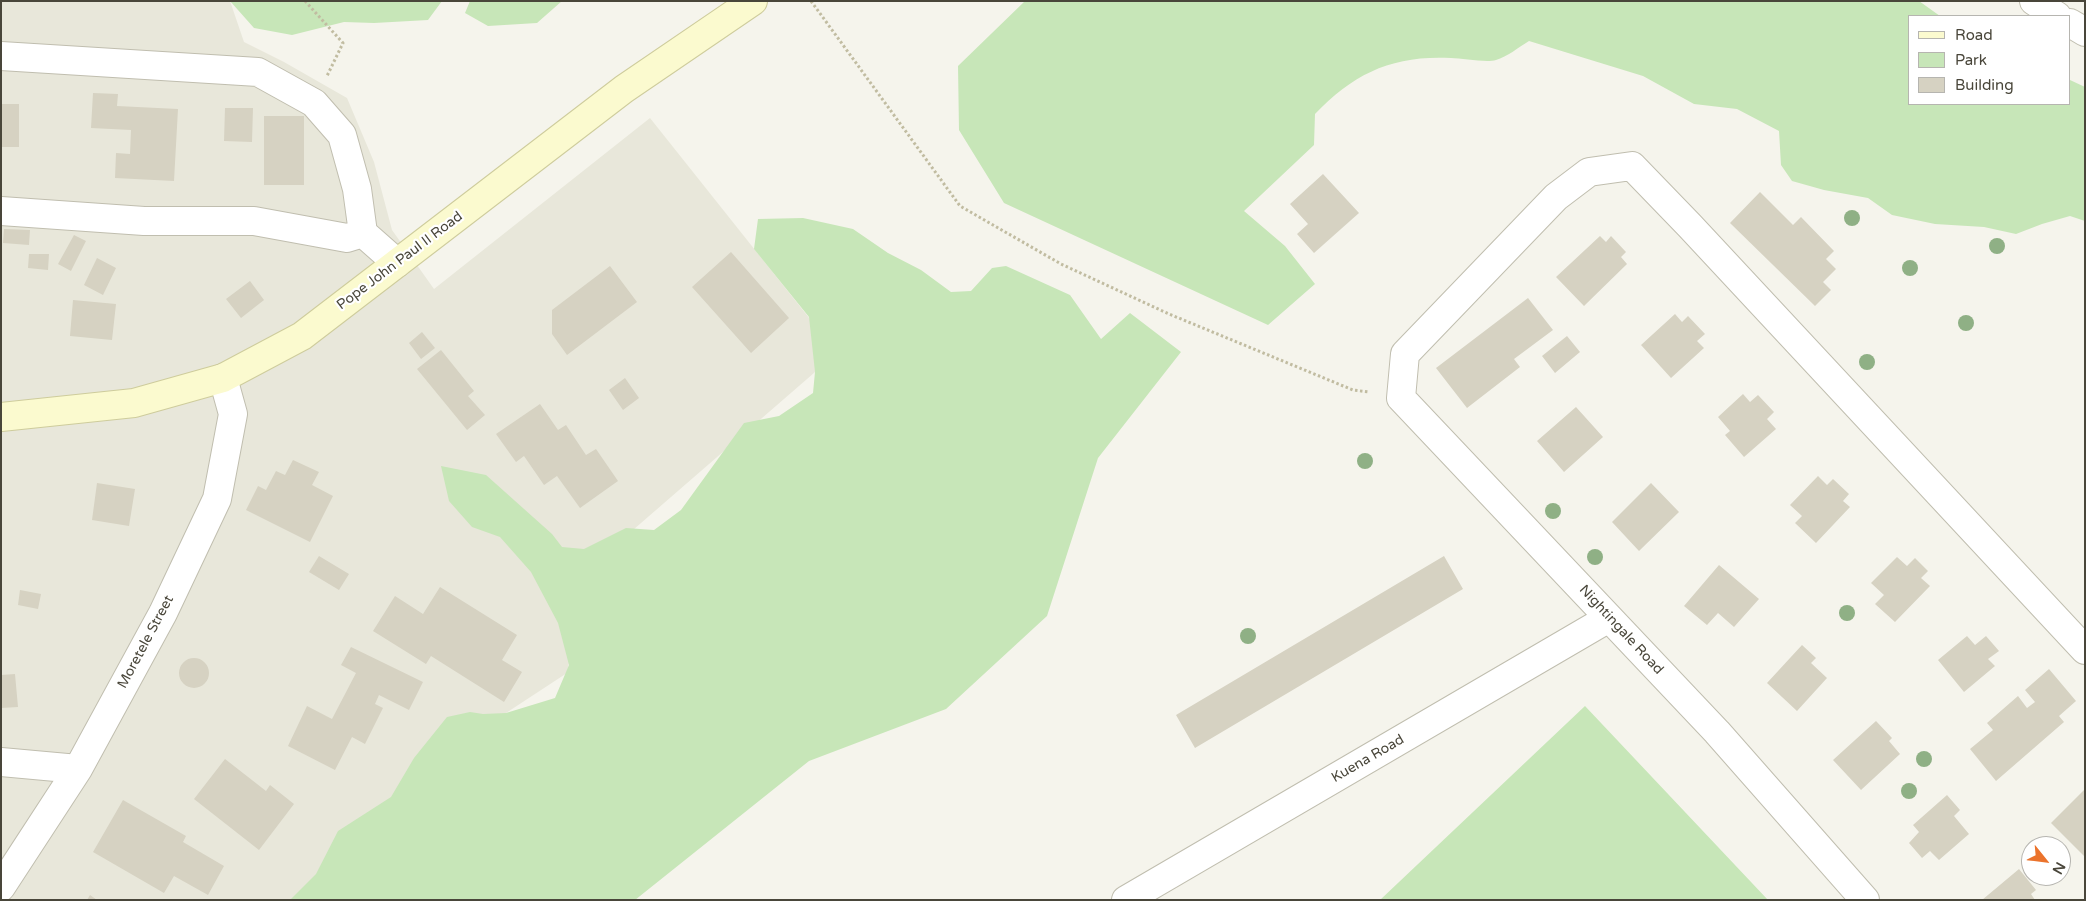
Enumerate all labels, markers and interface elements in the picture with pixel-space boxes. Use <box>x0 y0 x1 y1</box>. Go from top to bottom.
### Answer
legend <box>1908 15 2071 105</box>
text: Road <box>1955 26 1993 44</box>
text: Park <box>1955 51 1987 69</box>
text: Building <box>1955 76 2014 94</box>
street label: Pope John Paul II Road <box>334 208 466 314</box>
street label: Nightingale Road <box>1575 582 1667 678</box>
street label: Moretele Street <box>114 593 178 691</box>
street label: Kuena Road <box>1329 731 1407 787</box>
north arrow <box>2021 836 2071 886</box>
text: N <box>2049 859 2069 877</box>

